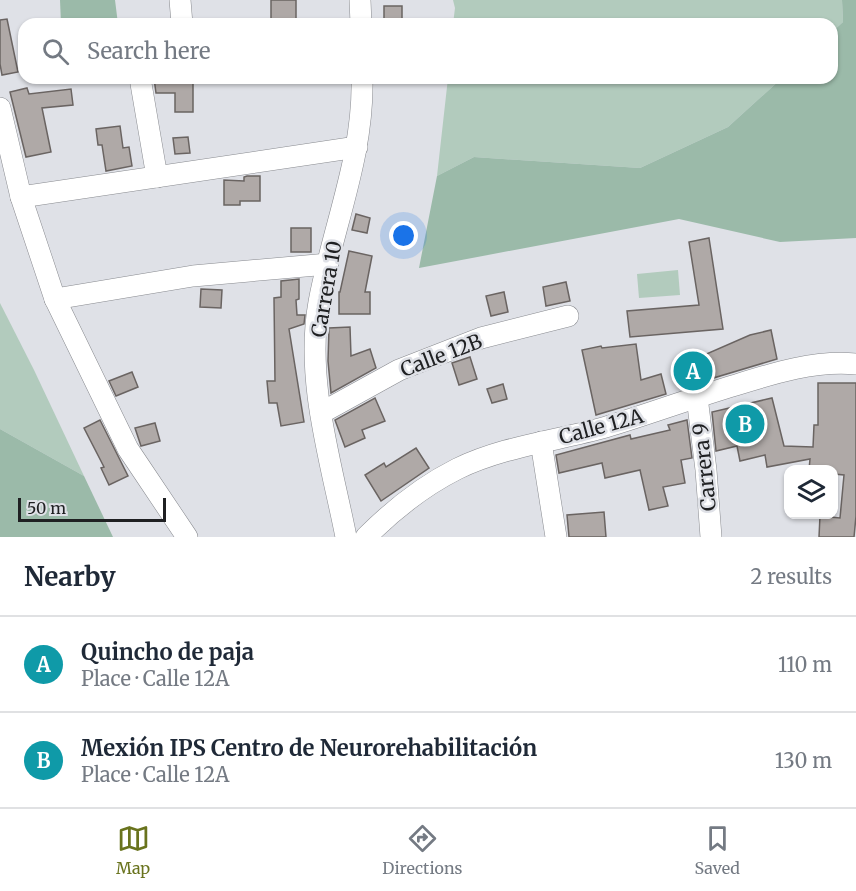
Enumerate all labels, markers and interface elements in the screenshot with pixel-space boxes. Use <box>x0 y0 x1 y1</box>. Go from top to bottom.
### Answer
search box <box>18 18 838 84</box>
icon: search <box>39 35 72 68</box>
text: Search here <box>87 37 210 65</box>
your location <box>389 221 418 250</box>
street label: Carrera 10 <box>305 239 347 339</box>
street label: Calle 12B <box>397 328 485 382</box>
pin: A <box>674 348 712 394</box>
street label: Calle 12A <box>556 402 647 449</box>
pin: B <box>726 402 764 446</box>
street label: Carrera 9 <box>687 422 721 512</box>
map controls <box>784 465 838 519</box>
button: layers <box>784 465 838 519</box>
scale bar <box>18 495 166 522</box>
text: 50 m <box>27 498 66 518</box>
text: Nearby <box>24 560 116 593</box>
text: 2 results <box>750 564 832 589</box>
text: Quincho de paja <box>81 638 254 666</box>
text: A <box>36 652 51 677</box>
text: 110 m <box>778 652 832 677</box>
text: Place · Calle 12A <box>81 666 229 691</box>
text: Mexión IPS Centro de Neurorehabilitación <box>81 734 537 762</box>
text: B <box>37 748 50 773</box>
text: 130 m <box>775 748 832 773</box>
text: Place · Calle 12A <box>81 762 229 787</box>
tab: Map <box>116 822 150 878</box>
tab: Directions <box>382 822 462 878</box>
tab: Saved <box>695 822 740 878</box>

